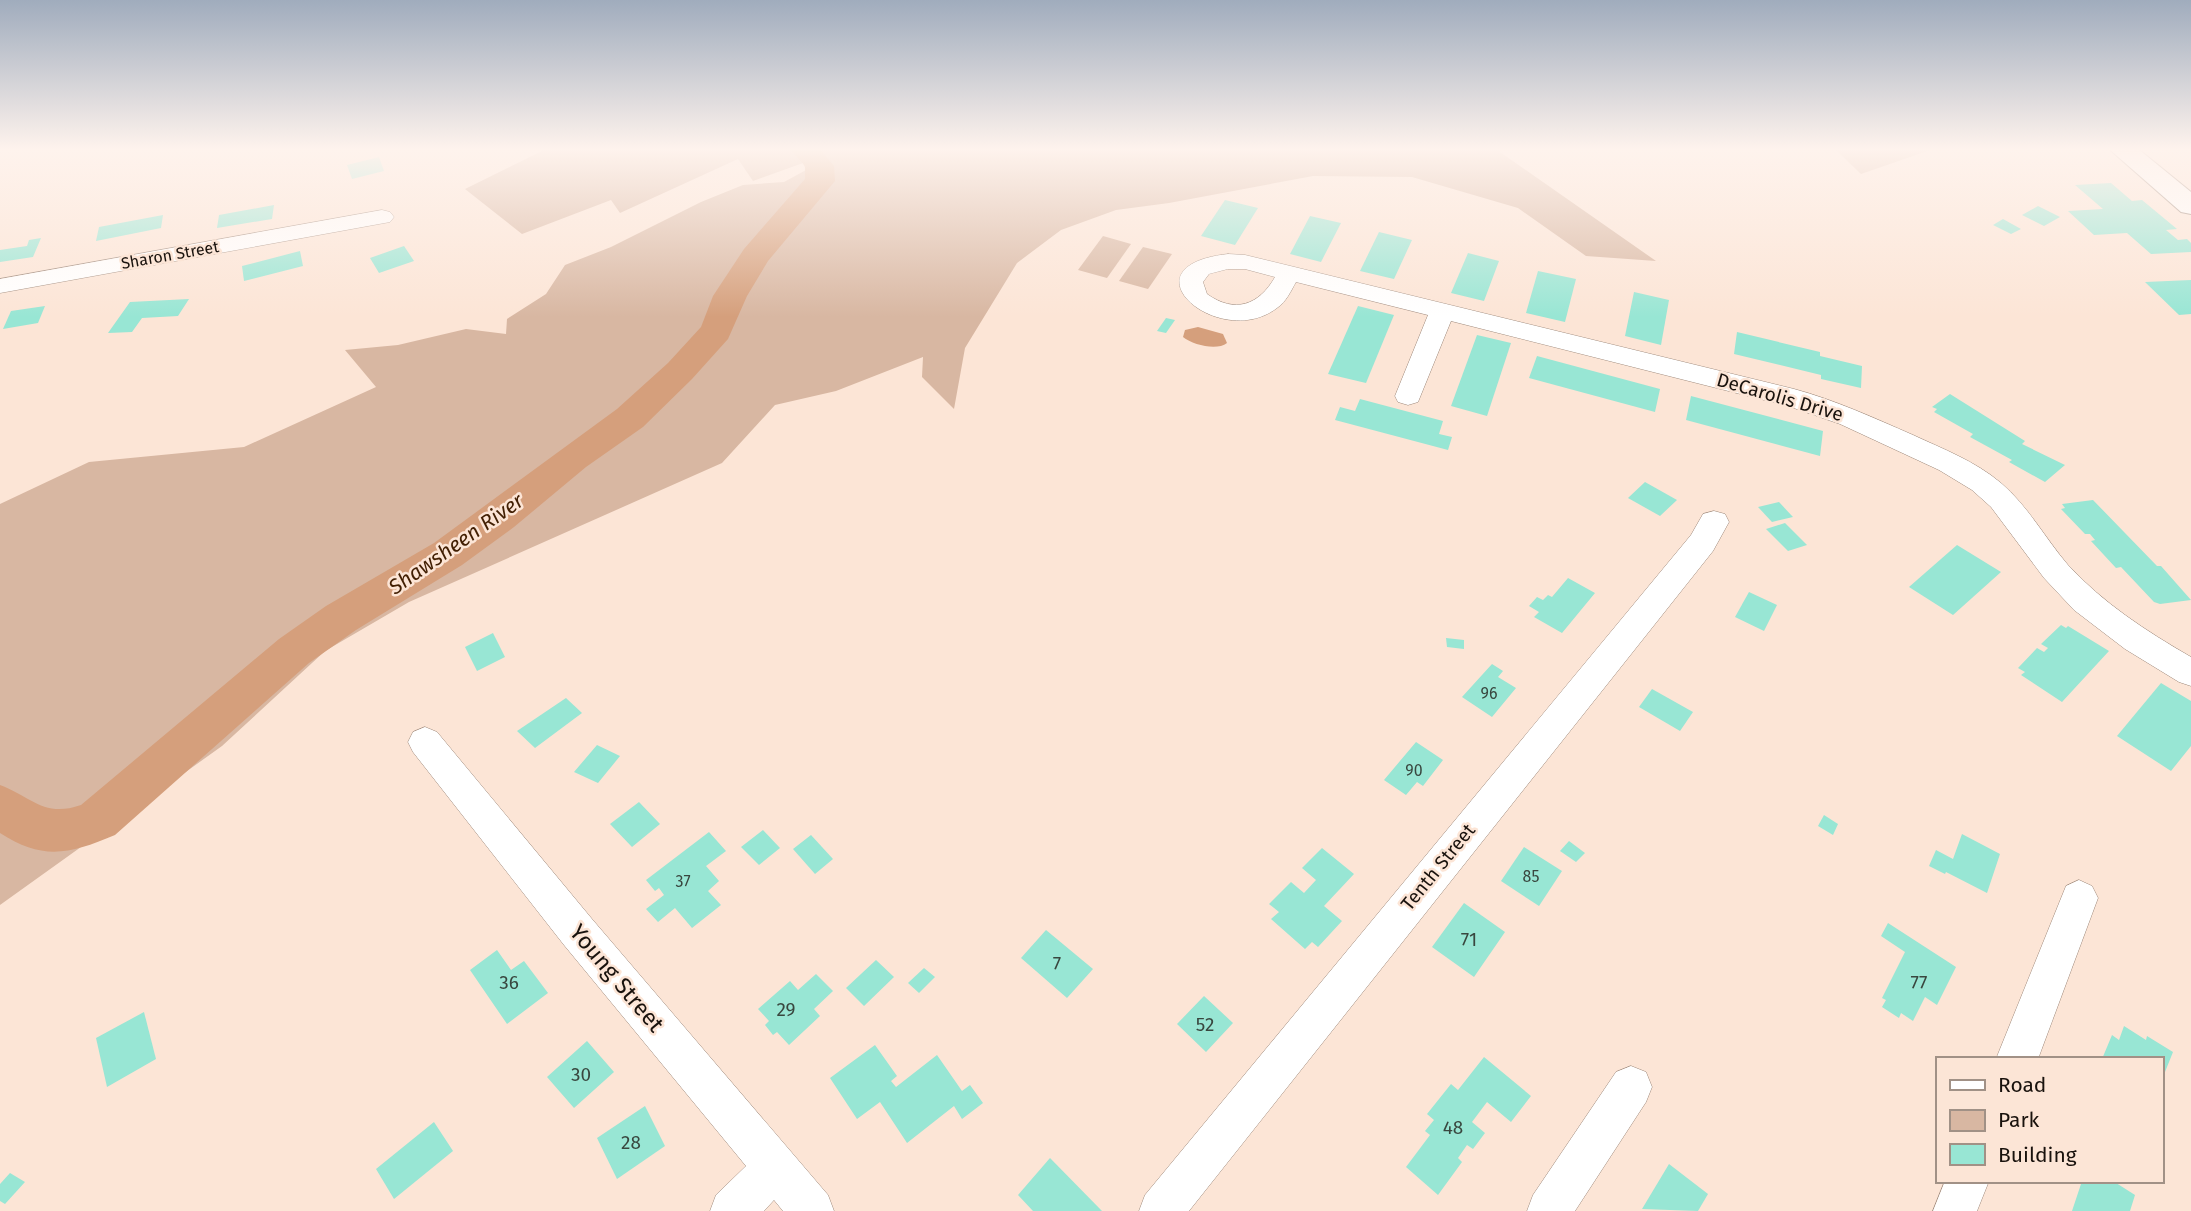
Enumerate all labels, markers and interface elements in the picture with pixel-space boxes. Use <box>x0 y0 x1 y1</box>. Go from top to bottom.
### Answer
street label: Sharon Street <box>120 237 221 273</box>
street label: DeCarolis Drive <box>1714 368 1846 426</box>
water label: Shawsheen River <box>383 487 529 601</box>
house number: 96 <box>1481 684 1497 703</box>
house number: 90 <box>1405 761 1423 780</box>
street label: Tenth Street <box>1396 819 1480 915</box>
house number: 85 <box>1523 867 1539 886</box>
house number: 37 <box>675 872 691 891</box>
street label: Young Street <box>564 918 671 1038</box>
house number: 71 <box>1461 928 1477 951</box>
house number: 7 <box>1053 952 1061 975</box>
house number: 36 <box>499 971 519 994</box>
house number: 77 <box>1911 971 1927 994</box>
house number: 29 <box>776 998 796 1021</box>
house number: 52 <box>1196 1013 1214 1036</box>
legend <box>1936 1057 2163 1183</box>
house number: 30 <box>571 1063 591 1086</box>
text: Road <box>1998 1072 2046 1098</box>
text: Park <box>1998 1107 2040 1133</box>
house number: 48 <box>1443 1116 1463 1139</box>
house number: 28 <box>621 1131 641 1154</box>
text: Building <box>1998 1142 2077 1168</box>

